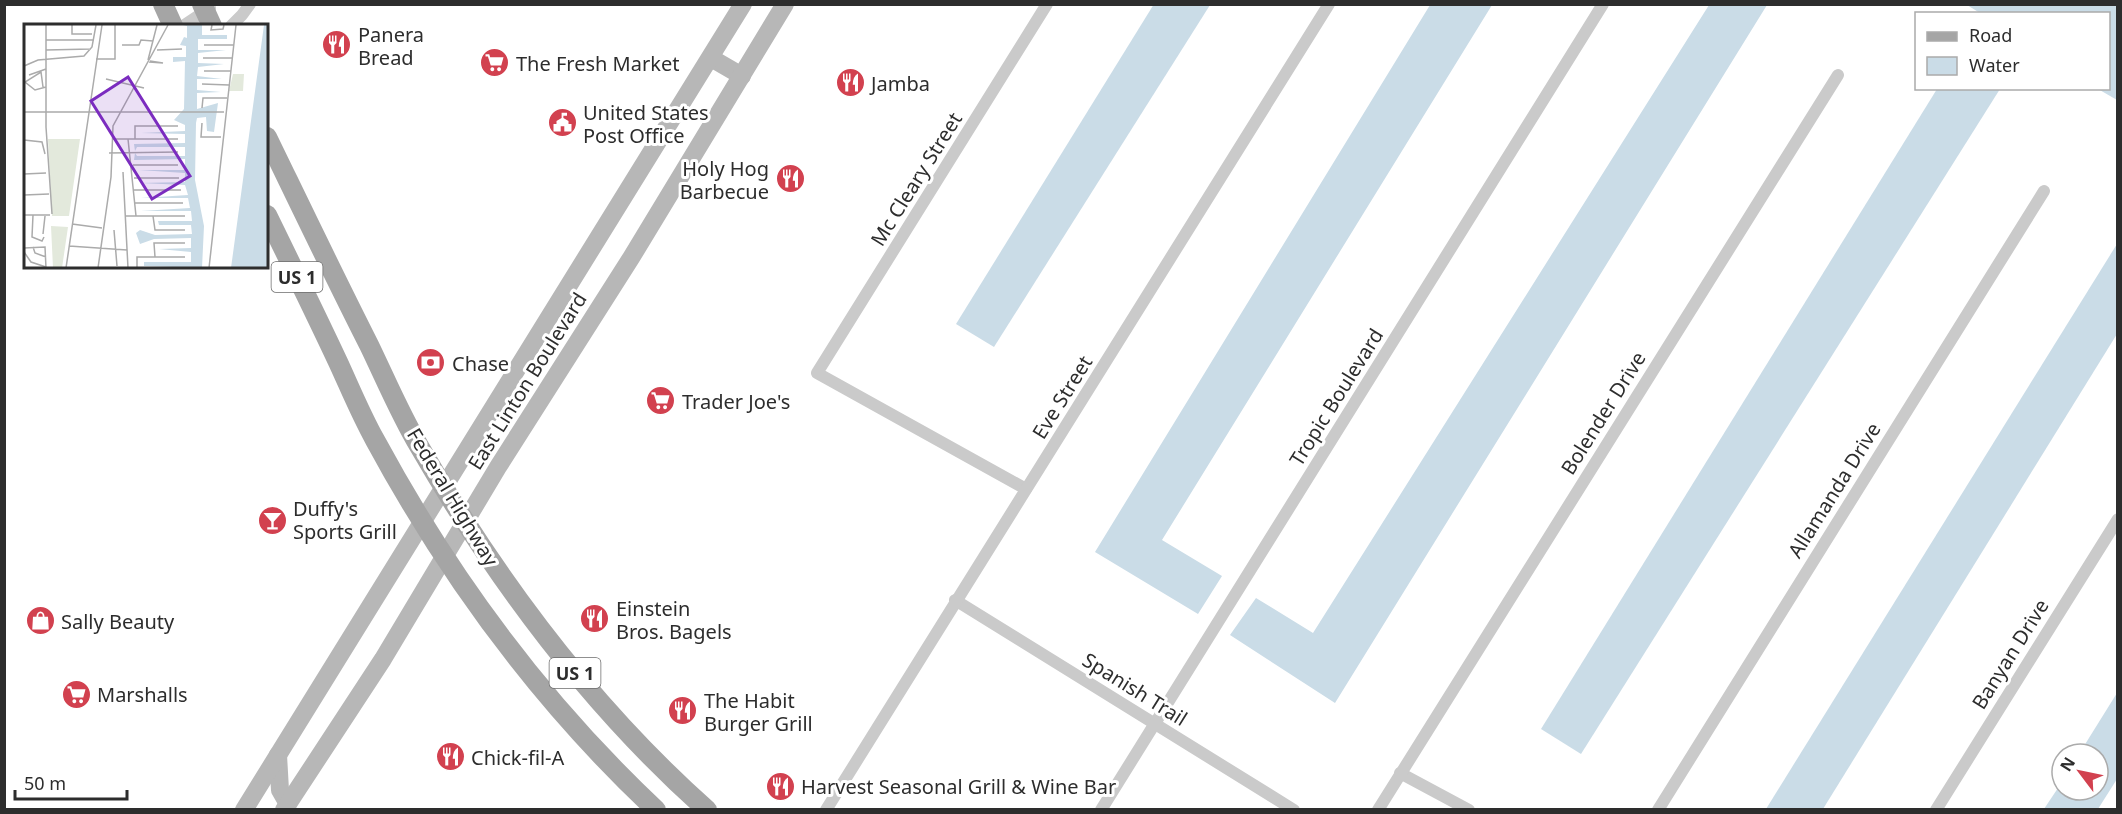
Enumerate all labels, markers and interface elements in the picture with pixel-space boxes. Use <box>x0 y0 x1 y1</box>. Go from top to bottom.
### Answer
legend <box>1915 12 2110 90</box>
place label: Panera Bread <box>358 21 424 71</box>
text: Road <box>1969 23 2012 47</box>
inset map <box>24 24 268 268</box>
restaurant icon: Panera Bread <box>321 29 353 61</box>
supermarket icon: The Fresh Market <box>479 47 511 79</box>
place label: The Fresh Market <box>516 50 679 77</box>
text: Water <box>1969 53 2020 77</box>
restaurant icon: Jamba <box>834 67 866 99</box>
place label: Jamba <box>869 70 930 97</box>
place label: United States Post Office <box>583 99 709 149</box>
public building icon: United States Post Office <box>546 107 578 139</box>
street label: Mc Cleary Street <box>864 107 968 251</box>
place label: Holy Hog Barbecue <box>680 155 769 205</box>
restaurant icon: Holy Hog Barbecue <box>774 163 806 195</box>
road number: US 1 <box>272 262 322 292</box>
street label: East Linton Boulevard <box>461 287 593 475</box>
street label: Tropic Boulevard <box>1283 323 1389 471</box>
street label: Bolender Drive <box>1554 346 1652 480</box>
bank icon: Chase <box>415 347 447 379</box>
place label: Chase <box>452 350 509 377</box>
street label: Eve Street <box>1026 350 1098 444</box>
supermarket icon: Trader Joe's <box>645 385 677 417</box>
place label: Trader Joe's <box>682 388 790 415</box>
street label: Allamanda Drive <box>1782 417 1886 563</box>
street label: Federal Highway <box>401 423 505 572</box>
place label: Duffy's Sports Grill <box>293 495 397 545</box>
bar icon: Duffy's Sports Grill <box>256 504 288 536</box>
street label: Banyan Drive <box>1965 594 2055 714</box>
place label: Einstein Bros. Bagels <box>616 595 732 645</box>
restaurant icon: Einstein Bros. Bagels <box>579 603 611 635</box>
shop icon: Sally Beauty <box>24 605 56 637</box>
place label: Sally Beauty <box>61 608 175 635</box>
street label: Spanish Trail <box>1078 646 1192 732</box>
road number: US 1 <box>550 658 600 688</box>
supermarket icon: Marshalls <box>60 678 92 710</box>
place label: Marshalls <box>97 681 188 708</box>
place label: The Habit Burger Grill <box>704 687 813 737</box>
restaurant icon: The Habit Burger Grill <box>667 695 699 727</box>
restaurant icon: Chick-fil-A <box>434 741 466 773</box>
north arrow <box>2050 742 2110 802</box>
place label: Chick-fil-A <box>471 744 565 771</box>
text: N <box>2055 753 2080 775</box>
scale bar <box>15 763 128 801</box>
restaurant icon: Harvest Seasonal Grill & Wine Bar <box>764 770 796 802</box>
text: 50 m <box>24 771 66 795</box>
place label: Harvest Seasonal Grill & Wine Bar <box>801 773 1116 800</box>

